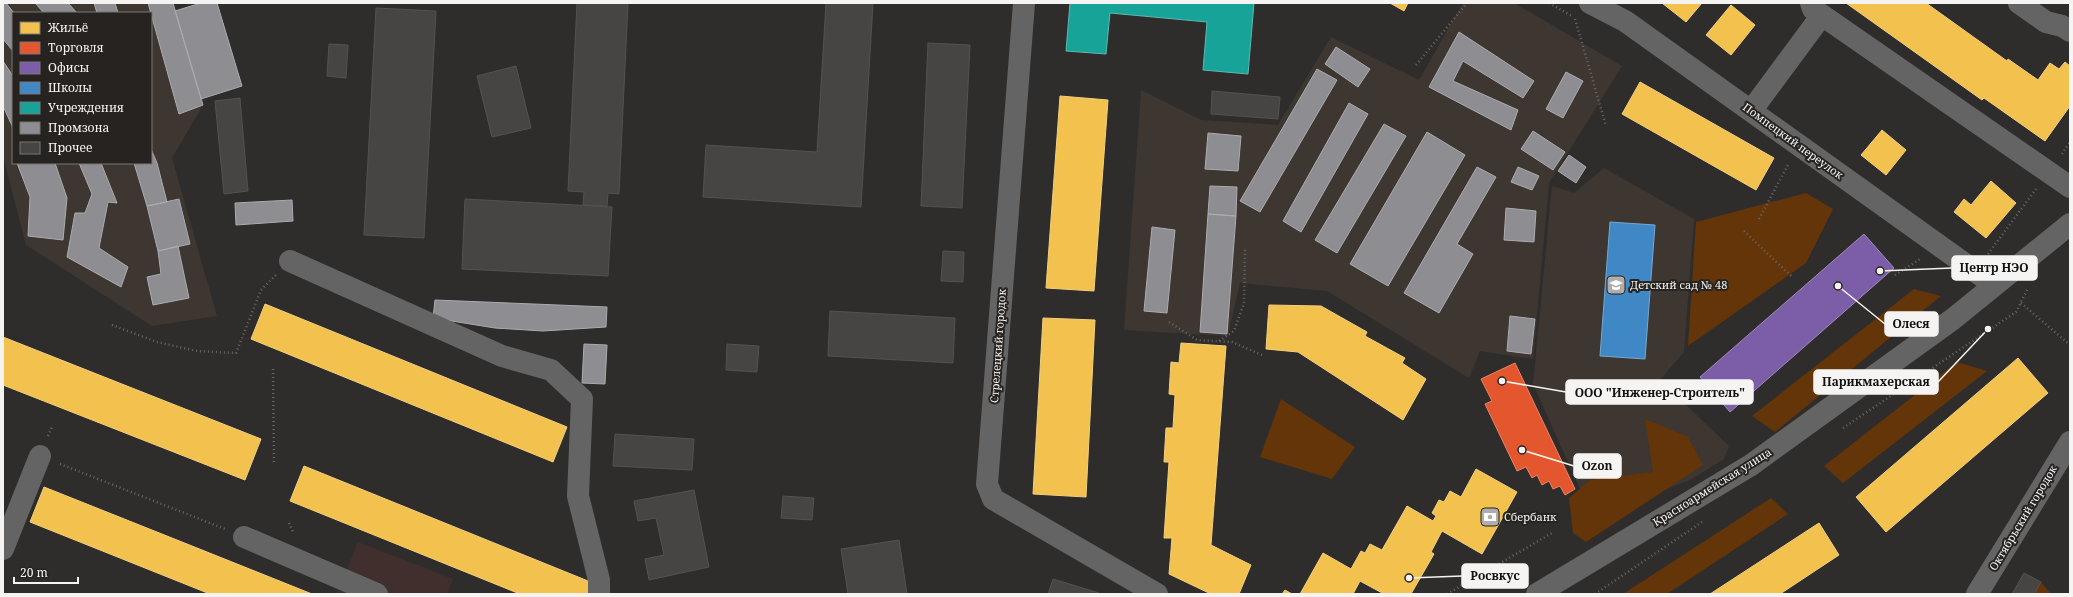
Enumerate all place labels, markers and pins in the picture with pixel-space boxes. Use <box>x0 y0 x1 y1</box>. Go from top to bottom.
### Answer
callout: Центр НЭО <box>1952 256 2037 280</box>
school or university icon: Детский сад № 48 <box>1605 274 1627 296</box>
place label: Детский сад № 48 <box>1630 277 1727 292</box>
callout: Олеся <box>1885 312 1938 336</box>
callout: Парикмахерская <box>1814 370 1938 394</box>
callout: ООО "Инженер-Строитель" <box>1566 380 1753 404</box>
callout: Ozon <box>1574 454 1621 478</box>
bank icon: Сбербанк <box>1479 506 1501 528</box>
place label: Сбербанк <box>1504 509 1557 524</box>
callout: Росвкус <box>1462 564 1528 588</box>

